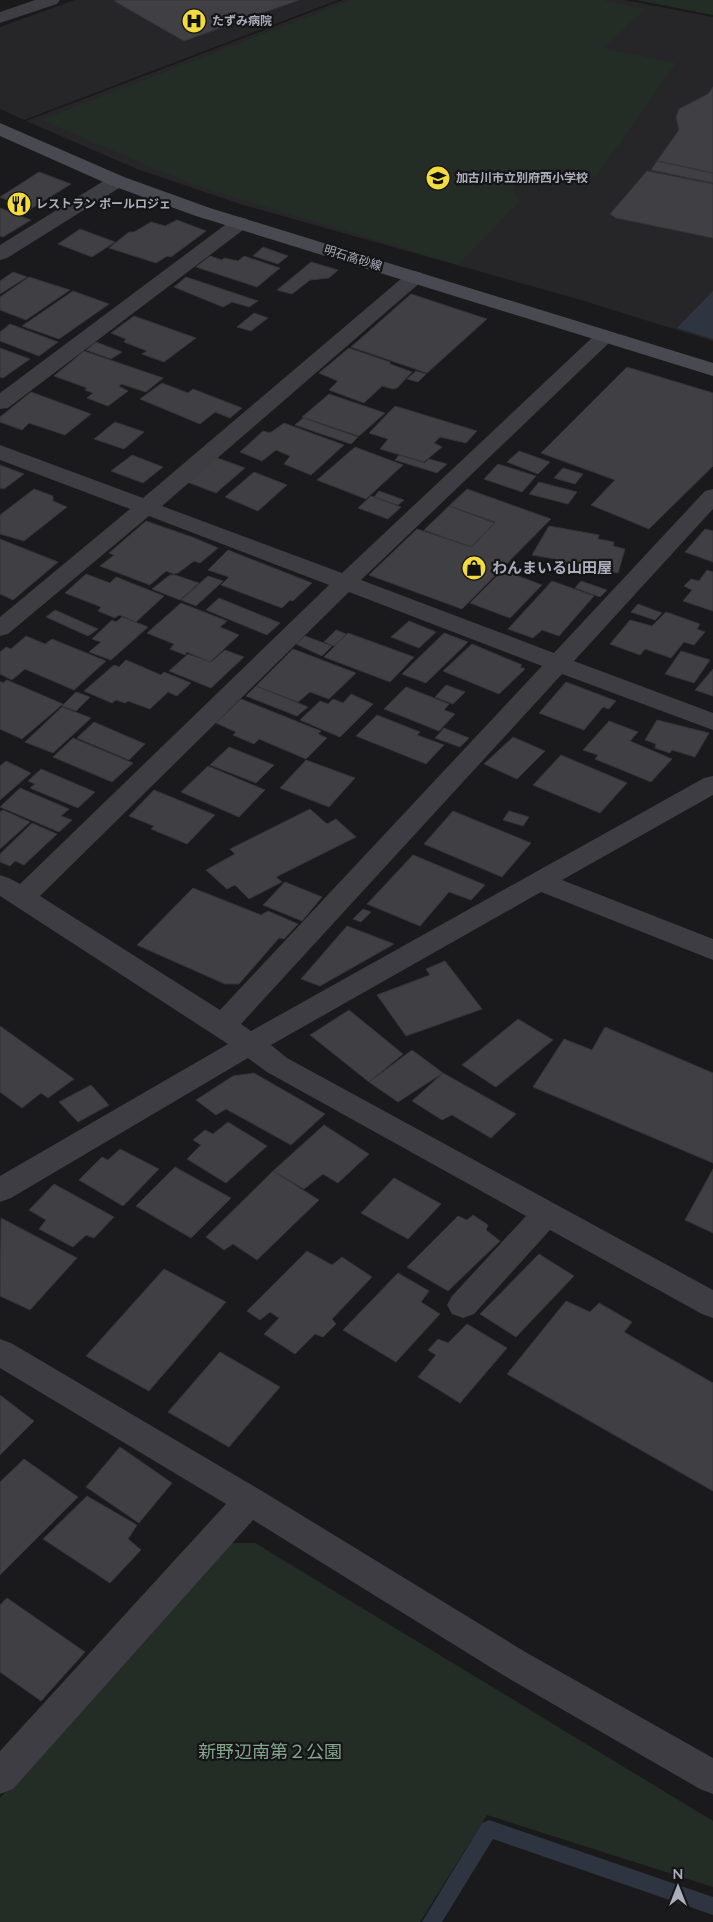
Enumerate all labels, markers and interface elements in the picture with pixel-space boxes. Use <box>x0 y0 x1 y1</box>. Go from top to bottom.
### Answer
hospital icon: たずみ病院 <box>181 8 207 34</box>
place label: たずみ病院 <box>212 13 272 28</box>
school or university icon: 加古川市立別府西小学校 <box>425 165 451 191</box>
place label: 加古川市立別府西小学校 <box>456 170 588 185</box>
restaurant icon: レストラン ポールロジェ <box>6 191 32 217</box>
place label: レストラン ポールロジェ <box>36 196 171 211</box>
street label: 明石高砂線 <box>322 242 384 273</box>
shop icon: わんまいる山田屋 <box>461 555 487 581</box>
place label: わんまいる山田屋 <box>492 558 612 576</box>
park label: 新野辺南第２公園 <box>198 1740 342 1762</box>
north arrow <box>653 1862 703 1912</box>
text: N <box>673 1865 683 1882</box>

